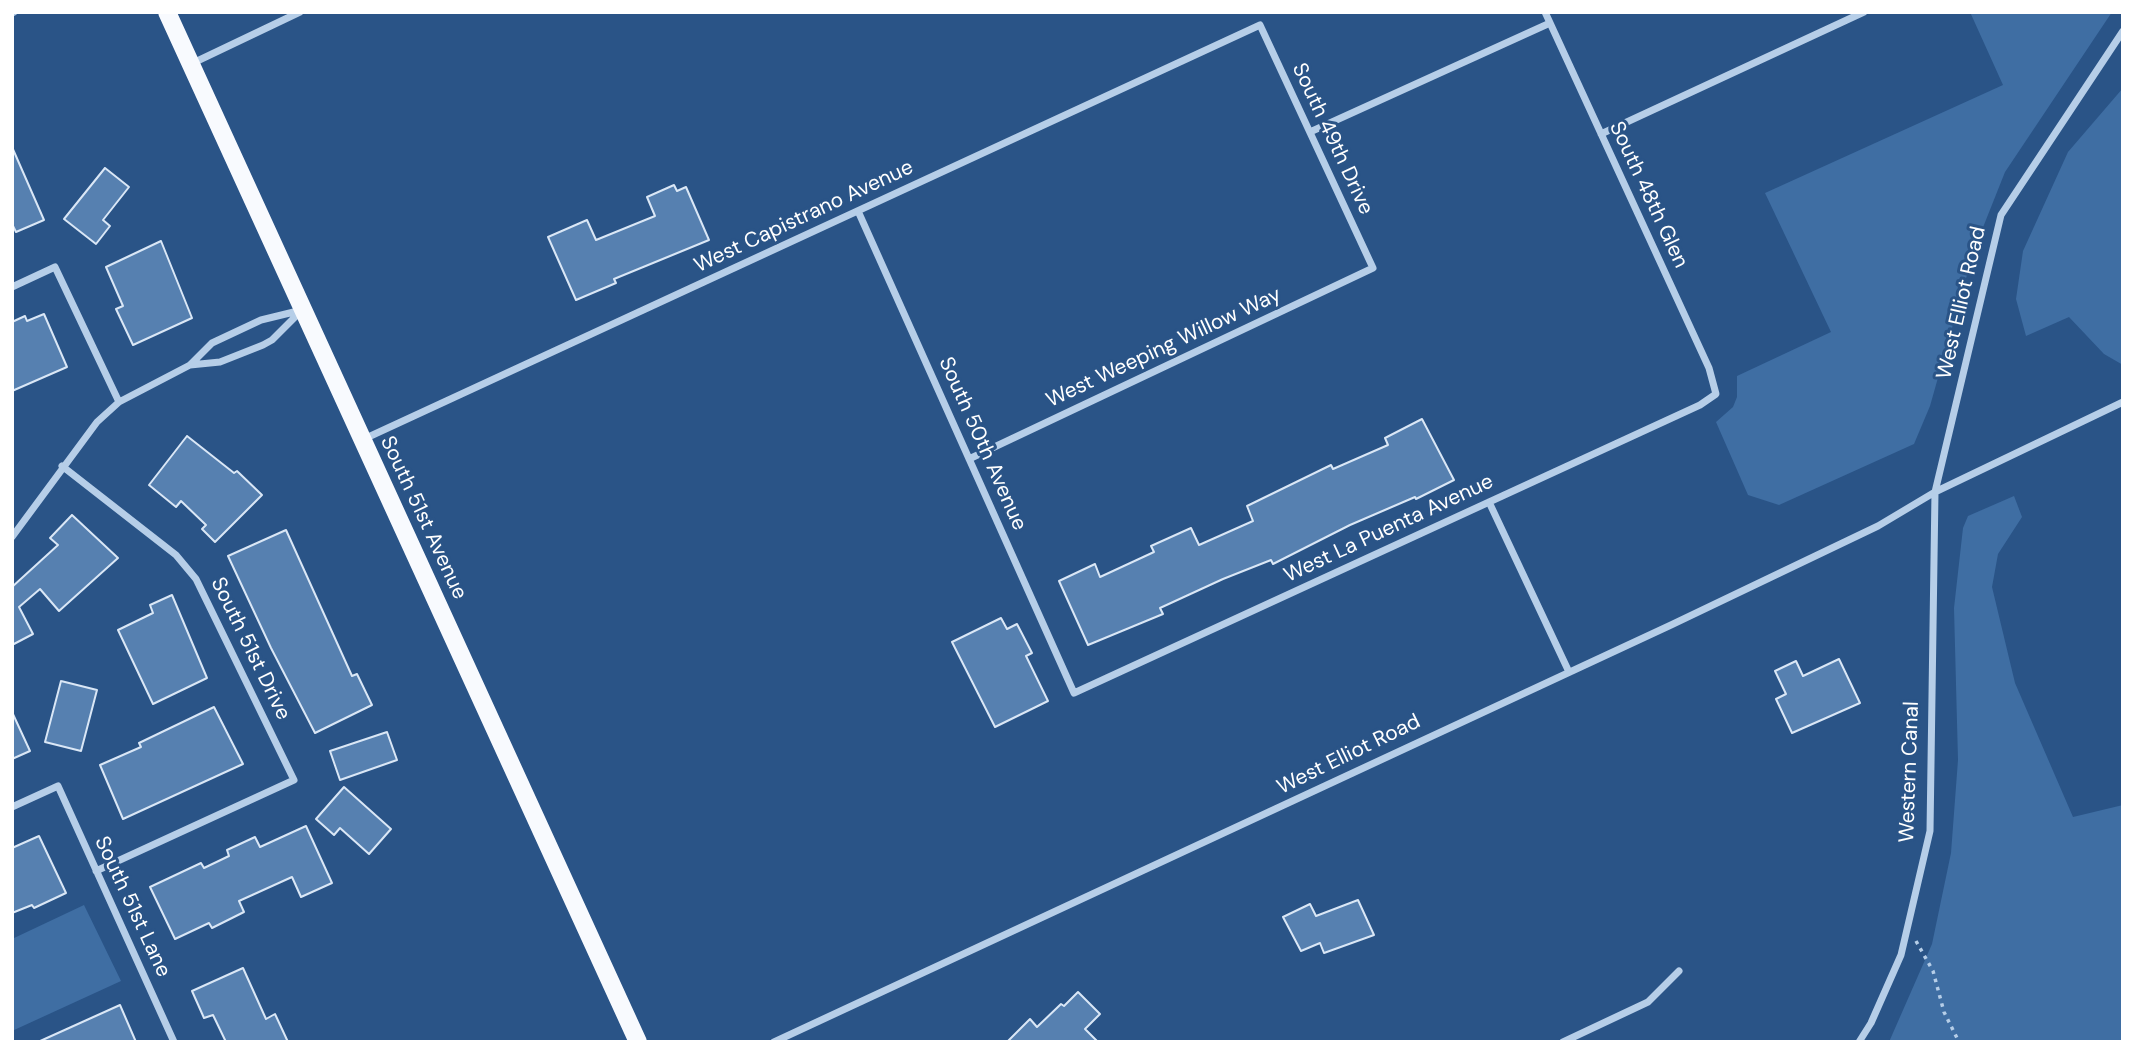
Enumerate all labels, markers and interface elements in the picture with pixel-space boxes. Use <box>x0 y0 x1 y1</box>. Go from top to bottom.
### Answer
street label: South 49th Drive <box>1286 59 1378 219</box>
street label: South 48th Glen <box>1603 118 1693 272</box>
street label: West Capistrano Avenue <box>691 155 917 279</box>
street label: West Elliot Road <box>1932 224 1992 382</box>
street label: West Weeping Willow Way <box>1043 282 1285 414</box>
street label: South 50th Avenue <box>932 353 1032 535</box>
street label: South 51st Avenue <box>374 432 472 604</box>
street label: West La Puenta Avenue <box>1280 469 1498 589</box>
street label: South 51st Drive <box>205 574 295 724</box>
street label: Western Canal <box>1895 701 1925 843</box>
street label: West Elliot Road <box>1273 709 1425 801</box>
street label: South 51st Lane <box>88 833 176 981</box>

